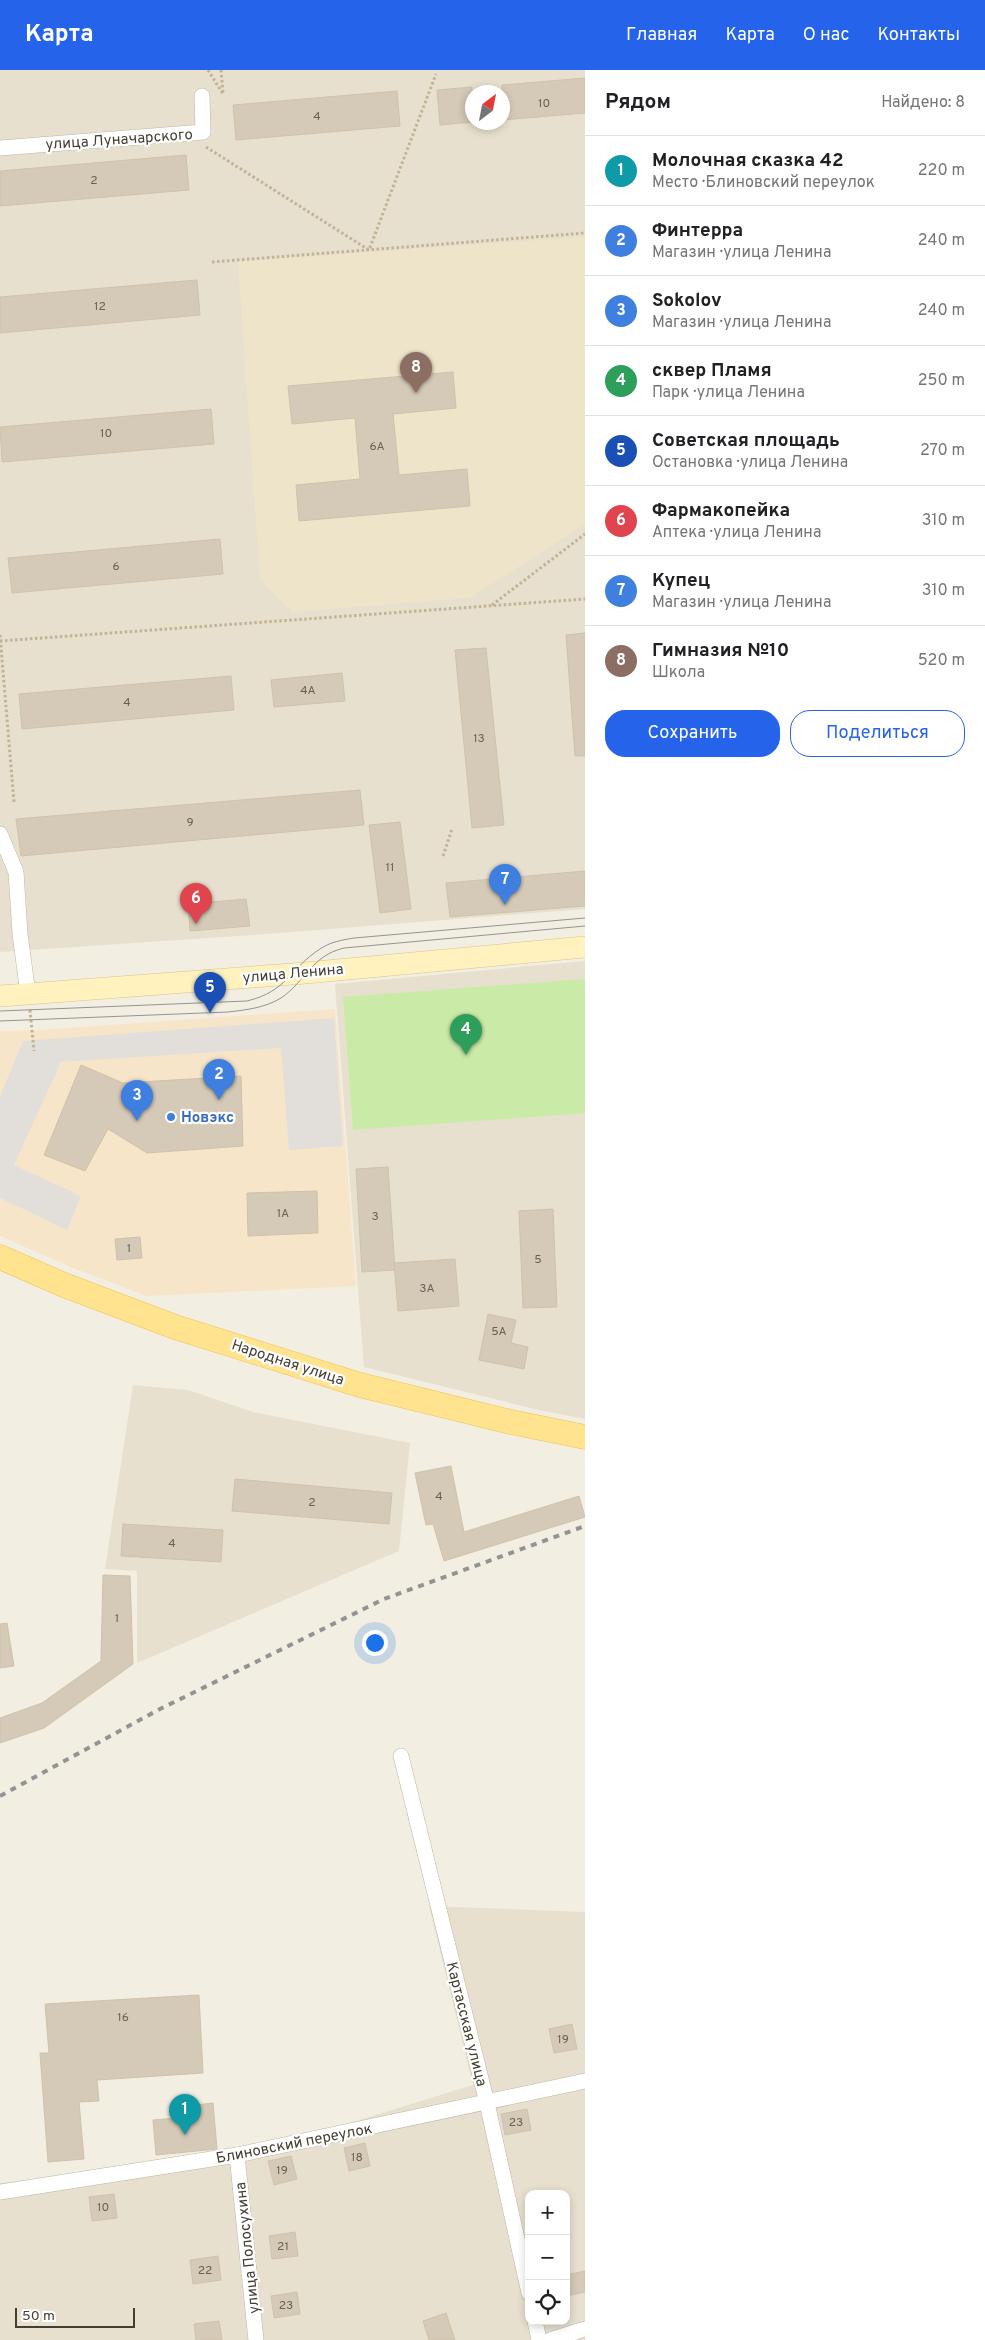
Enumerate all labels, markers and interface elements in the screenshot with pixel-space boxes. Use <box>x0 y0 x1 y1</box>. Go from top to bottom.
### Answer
text: Карта <box>25 20 94 50</box>
text: Главная <box>626 24 697 47</box>
text: Карта <box>725 24 775 47</box>
text: О нас <box>803 24 849 47</box>
text: Контакты <box>877 24 960 47</box>
north arrow <box>465 85 510 130</box>
text: Рядом <box>605 89 671 116</box>
text: Найдено: 8 <box>881 93 965 113</box>
house number: 10 <box>538 96 550 112</box>
house number: 4 <box>313 109 321 125</box>
street label: улица Луначарского <box>45 126 193 155</box>
text: Молочная сказка 42 <box>652 149 844 173</box>
text: 1 <box>618 161 624 181</box>
text: 220 m <box>918 161 965 181</box>
house number: 2 <box>90 173 98 189</box>
text: Место · Блиновский переулок <box>652 173 875 193</box>
text: Финтерра <box>652 219 743 243</box>
text: 2 <box>616 231 626 251</box>
text: 240 m <box>918 231 965 251</box>
text: Магазин · улица Ленина <box>652 243 831 263</box>
text: Sokolov <box>652 289 722 313</box>
house number: 12 <box>94 299 106 315</box>
text: 3 <box>616 301 626 321</box>
text: 240 m <box>918 301 965 321</box>
text: Магазин · улица Ленина <box>652 313 831 333</box>
pin: 8 <box>400 352 432 393</box>
text: сквер Пламя <box>652 359 772 383</box>
text: 4 <box>616 371 626 391</box>
text: 250 m <box>918 371 965 391</box>
text: Парк · улица Ленина <box>652 383 805 403</box>
house number: 10 <box>100 426 112 442</box>
text: Советская площадь <box>652 429 840 453</box>
house number: 6А <box>369 439 385 455</box>
text: 5 <box>616 441 626 461</box>
text: 270 m <box>920 441 965 461</box>
text: Остановка · улица Ленина <box>652 453 848 473</box>
text: Фармакопейка <box>652 499 790 523</box>
text: 6 <box>616 511 626 531</box>
text: 310 m <box>922 511 965 531</box>
text: Аптека · улица Ленина <box>652 523 821 543</box>
house number: 6 <box>112 559 120 575</box>
text: Купец <box>652 569 710 593</box>
text: 7 <box>617 581 625 601</box>
text: 310 m <box>922 581 965 601</box>
text: Магазин · улица Ленина <box>652 593 831 613</box>
text: Гимназия №10 <box>652 639 789 663</box>
text: 8 <box>616 651 626 671</box>
text: 520 m <box>918 651 965 671</box>
text: Школа <box>652 663 705 683</box>
house number: 4А <box>300 683 316 699</box>
house number: 4 <box>123 695 131 711</box>
button: Сохранить <box>605 710 780 757</box>
button: Поделиться <box>790 710 965 757</box>
house number: 13 <box>473 731 485 747</box>
house number: 9 <box>186 815 194 831</box>
house number: 11 <box>386 860 394 876</box>
pin: 7 <box>489 864 521 905</box>
pin: 6 <box>180 883 212 924</box>
street label: улица Ленина <box>242 961 344 988</box>
pin: 5 <box>194 972 226 1013</box>
pin: 4 <box>450 1014 482 1055</box>
pin: 2 <box>203 1059 235 1100</box>
pin: 3 <box>121 1080 153 1121</box>
place label: Новэкс <box>181 1109 234 1128</box>
marker: Новэкс <box>165 1111 177 1123</box>
house number: 1А <box>277 1206 289 1222</box>
house number: 3 <box>371 1209 379 1225</box>
house number: 1 <box>127 1241 131 1257</box>
house number: 5 <box>534 1252 542 1268</box>
house number: 3А <box>419 1281 435 1297</box>
house number: 5А <box>491 1324 507 1340</box>
street label: Народная улица <box>229 1336 346 1391</box>
house number: 4 <box>435 1489 443 1505</box>
house number: 2 <box>308 1495 316 1511</box>
house number: 4 <box>168 1536 176 1552</box>
house number: 1 <box>115 1611 119 1627</box>
your location <box>362 1630 388 1656</box>
street label: Картасская улица <box>441 1960 490 2089</box>
house number: 16 <box>117 2010 129 2026</box>
house number: 19 <box>557 2032 569 2048</box>
pin: 1 <box>169 2094 201 2135</box>
house number: 23 <box>509 2115 523 2131</box>
street label: Блиновский переулок <box>215 2120 374 2169</box>
house number: 18 <box>351 2150 363 2166</box>
house number: 19 <box>276 2163 288 2179</box>
street label: улица Полосухина <box>232 2181 265 2315</box>
map controls <box>525 2190 570 2325</box>
button: + <box>525 2190 570 2235</box>
house number: 10 <box>97 2200 109 2216</box>
button: − <box>525 2235 570 2280</box>
house number: 21 <box>277 2239 289 2255</box>
house number: 22 <box>198 2263 212 2279</box>
button: locate <box>525 2280 570 2325</box>
house number: 23 <box>279 2298 293 2314</box>
scale bar <box>15 2305 135 2328</box>
text: 50 m <box>22 2308 55 2325</box>

